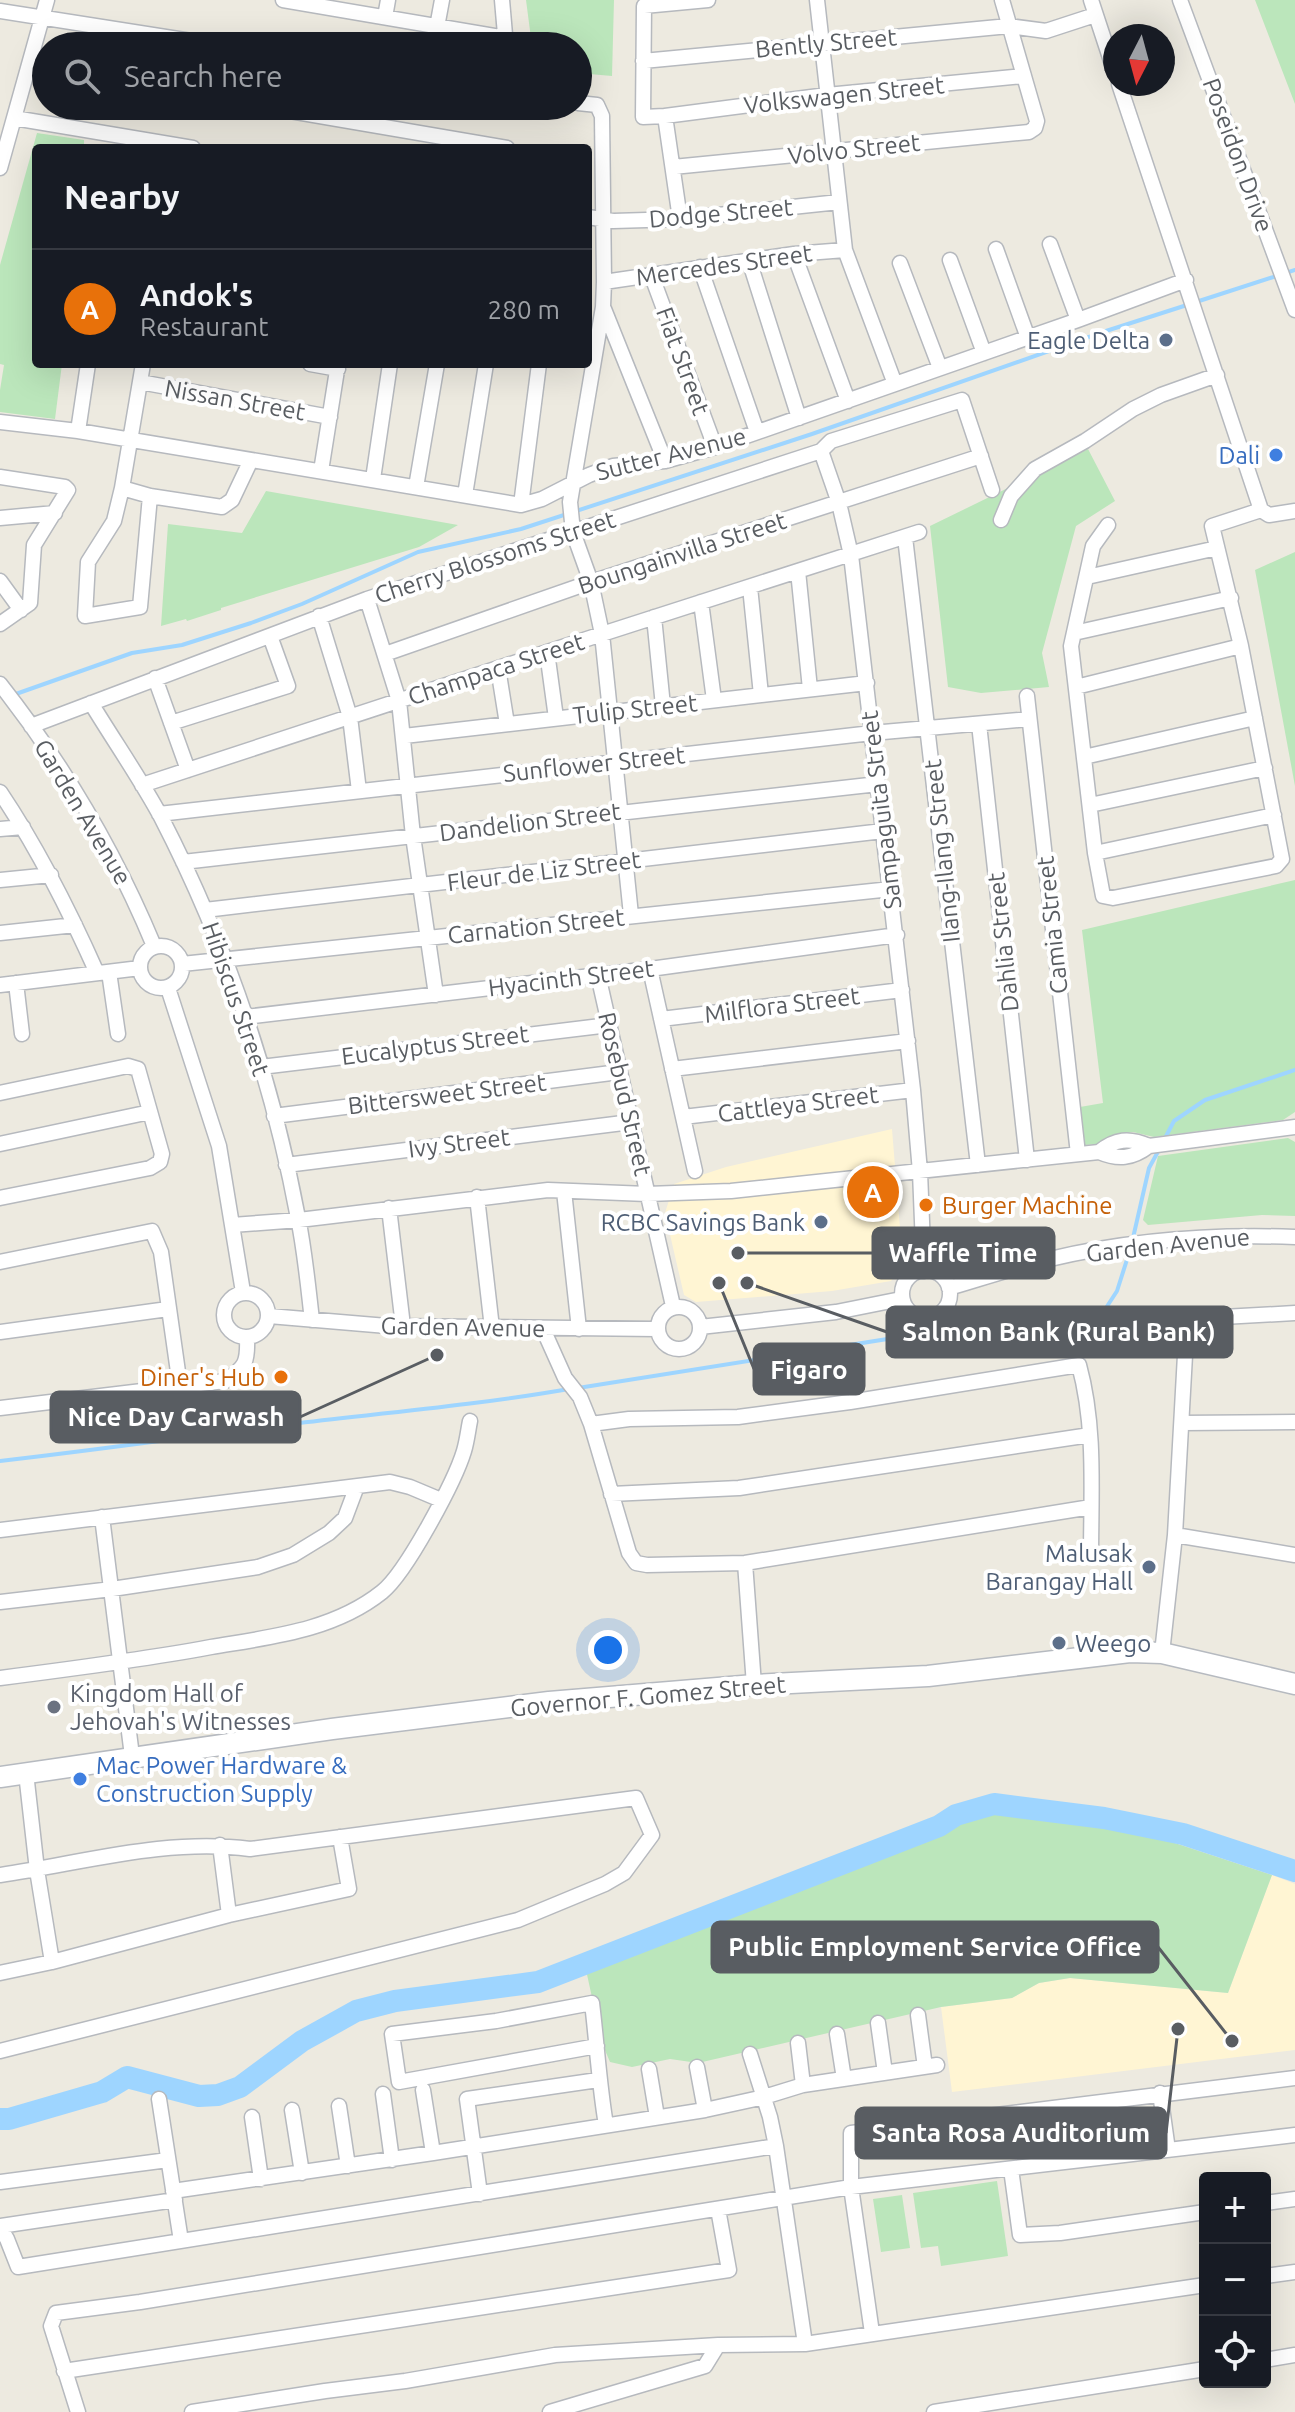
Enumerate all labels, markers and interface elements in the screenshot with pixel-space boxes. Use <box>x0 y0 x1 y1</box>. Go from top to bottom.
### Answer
street label: Bently Street <box>754 23 898 63</box>
north arrow <box>1103 24 1175 96</box>
search box <box>32 32 592 120</box>
icon: search <box>60 54 104 98</box>
text: Search here <box>124 59 283 93</box>
street label: Volkswagen Street <box>742 71 946 119</box>
street label: Poseidon Drive <box>1198 74 1278 236</box>
street label: Volvo Street <box>787 129 922 169</box>
text: Nearby <box>64 177 179 215</box>
street label: Dodge Street <box>648 193 795 233</box>
street label: Mercedes Street <box>634 239 814 291</box>
text: Andok's <box>140 278 253 312</box>
text: A <box>81 295 99 324</box>
text: 280 m <box>488 295 560 324</box>
street label: Fiat Street <box>651 303 715 419</box>
text: Restaurant <box>140 312 268 341</box>
place label: Eagle Delta <box>1027 327 1150 354</box>
marker: Eagle Delta <box>1157 331 1175 349</box>
street label: Nissan Street <box>163 374 308 426</box>
street label: Sutter Avenue <box>593 422 749 486</box>
place label: Dali <box>1219 442 1260 469</box>
marker: Dali <box>1267 446 1285 464</box>
street label: Cherry Blossoms Street <box>371 505 619 609</box>
street label: Boungainvilla Street <box>574 506 790 599</box>
street label: Champaca Street <box>404 628 588 710</box>
street label: Tulip Street <box>571 689 699 729</box>
street label: Sampaguita Street <box>855 709 907 911</box>
street label: Garden Avenue <box>29 734 137 890</box>
street label: Sunflower Street <box>502 741 687 787</box>
street label: Ilang-Ilang Street <box>919 757 965 944</box>
street label: Dandelion Street <box>438 797 623 847</box>
street label: Fleur de Liz Street <box>446 846 643 896</box>
street label: Camia Street <box>1031 854 1073 995</box>
street label: Dahlia Street <box>982 870 1024 1013</box>
street label: Carnation Street <box>446 903 626 949</box>
street label: Hibiscus Street <box>197 919 275 1080</box>
street label: Hyacinth Street <box>487 954 656 1002</box>
street label: Milflora Street <box>703 982 862 1028</box>
street label: Rosebud Street <box>593 1010 657 1179</box>
street label: Eucalyptus Street <box>340 1020 531 1070</box>
street label: Bittersweet Street <box>346 1068 548 1120</box>
street label: Cattleya Street <box>716 1081 881 1127</box>
street label: Ivy Street <box>407 1123 512 1163</box>
pin: A <box>847 1162 899 1222</box>
place label: Burger Machine <box>942 1192 1113 1219</box>
marker: Burger Machine <box>917 1196 935 1214</box>
place label: RCBC Savings Bank <box>601 1209 805 1236</box>
marker: RCBC Savings Bank <box>812 1213 830 1231</box>
street label: Garden Avenue <box>1085 1223 1251 1267</box>
callout: Waffle Time <box>873 1228 1054 1278</box>
text: Waffle Time <box>888 1238 1038 1267</box>
callout: Salmon Bank (Rural Bank) <box>887 1307 1232 1357</box>
street label: Garden Avenue <box>380 1312 546 1342</box>
text: Salmon Bank (Rural Bank) <box>902 1317 1216 1346</box>
callout: Figaro <box>754 1344 864 1394</box>
text: Figaro <box>770 1355 848 1384</box>
place label: Diner's Hub <box>140 1364 265 1391</box>
marker: Diner's Hub <box>272 1368 290 1386</box>
callout: Nice Day Carwash <box>51 1392 300 1442</box>
text: Nice Day Carwash <box>68 1402 284 1431</box>
place label: Malusak Barangay Hall <box>985 1540 1133 1595</box>
marker: Malusak Barangay Hall <box>1140 1558 1158 1576</box>
your location <box>588 1630 628 1670</box>
place label: Weego <box>1075 1630 1151 1657</box>
marker: Weego <box>1050 1634 1068 1652</box>
street label: Governor F. Gomez Street <box>509 1670 787 1721</box>
place label: Kingdom Hall of Jehovah's Witnesses <box>70 1680 291 1735</box>
marker: Kingdom Hall of Jehovah's Witnesses <box>45 1698 63 1716</box>
place label: Mac Power Hardware & Construction Supply <box>96 1752 347 1807</box>
marker: Mac Power Hardware & Construction Supply <box>71 1770 89 1788</box>
callout: Public Employment Service Office <box>712 1922 1158 1972</box>
text: Public Employment Service Office <box>728 1932 1142 1961</box>
callout: Santa Rosa Auditorium <box>856 2108 1166 2158</box>
text: Santa Rosa Auditorium <box>872 2118 1150 2147</box>
map controls <box>1199 2172 1271 2388</box>
button: + <box>1199 2172 1271 2244</box>
button: − <box>1199 2244 1271 2316</box>
button: locate <box>1199 2316 1271 2388</box>

